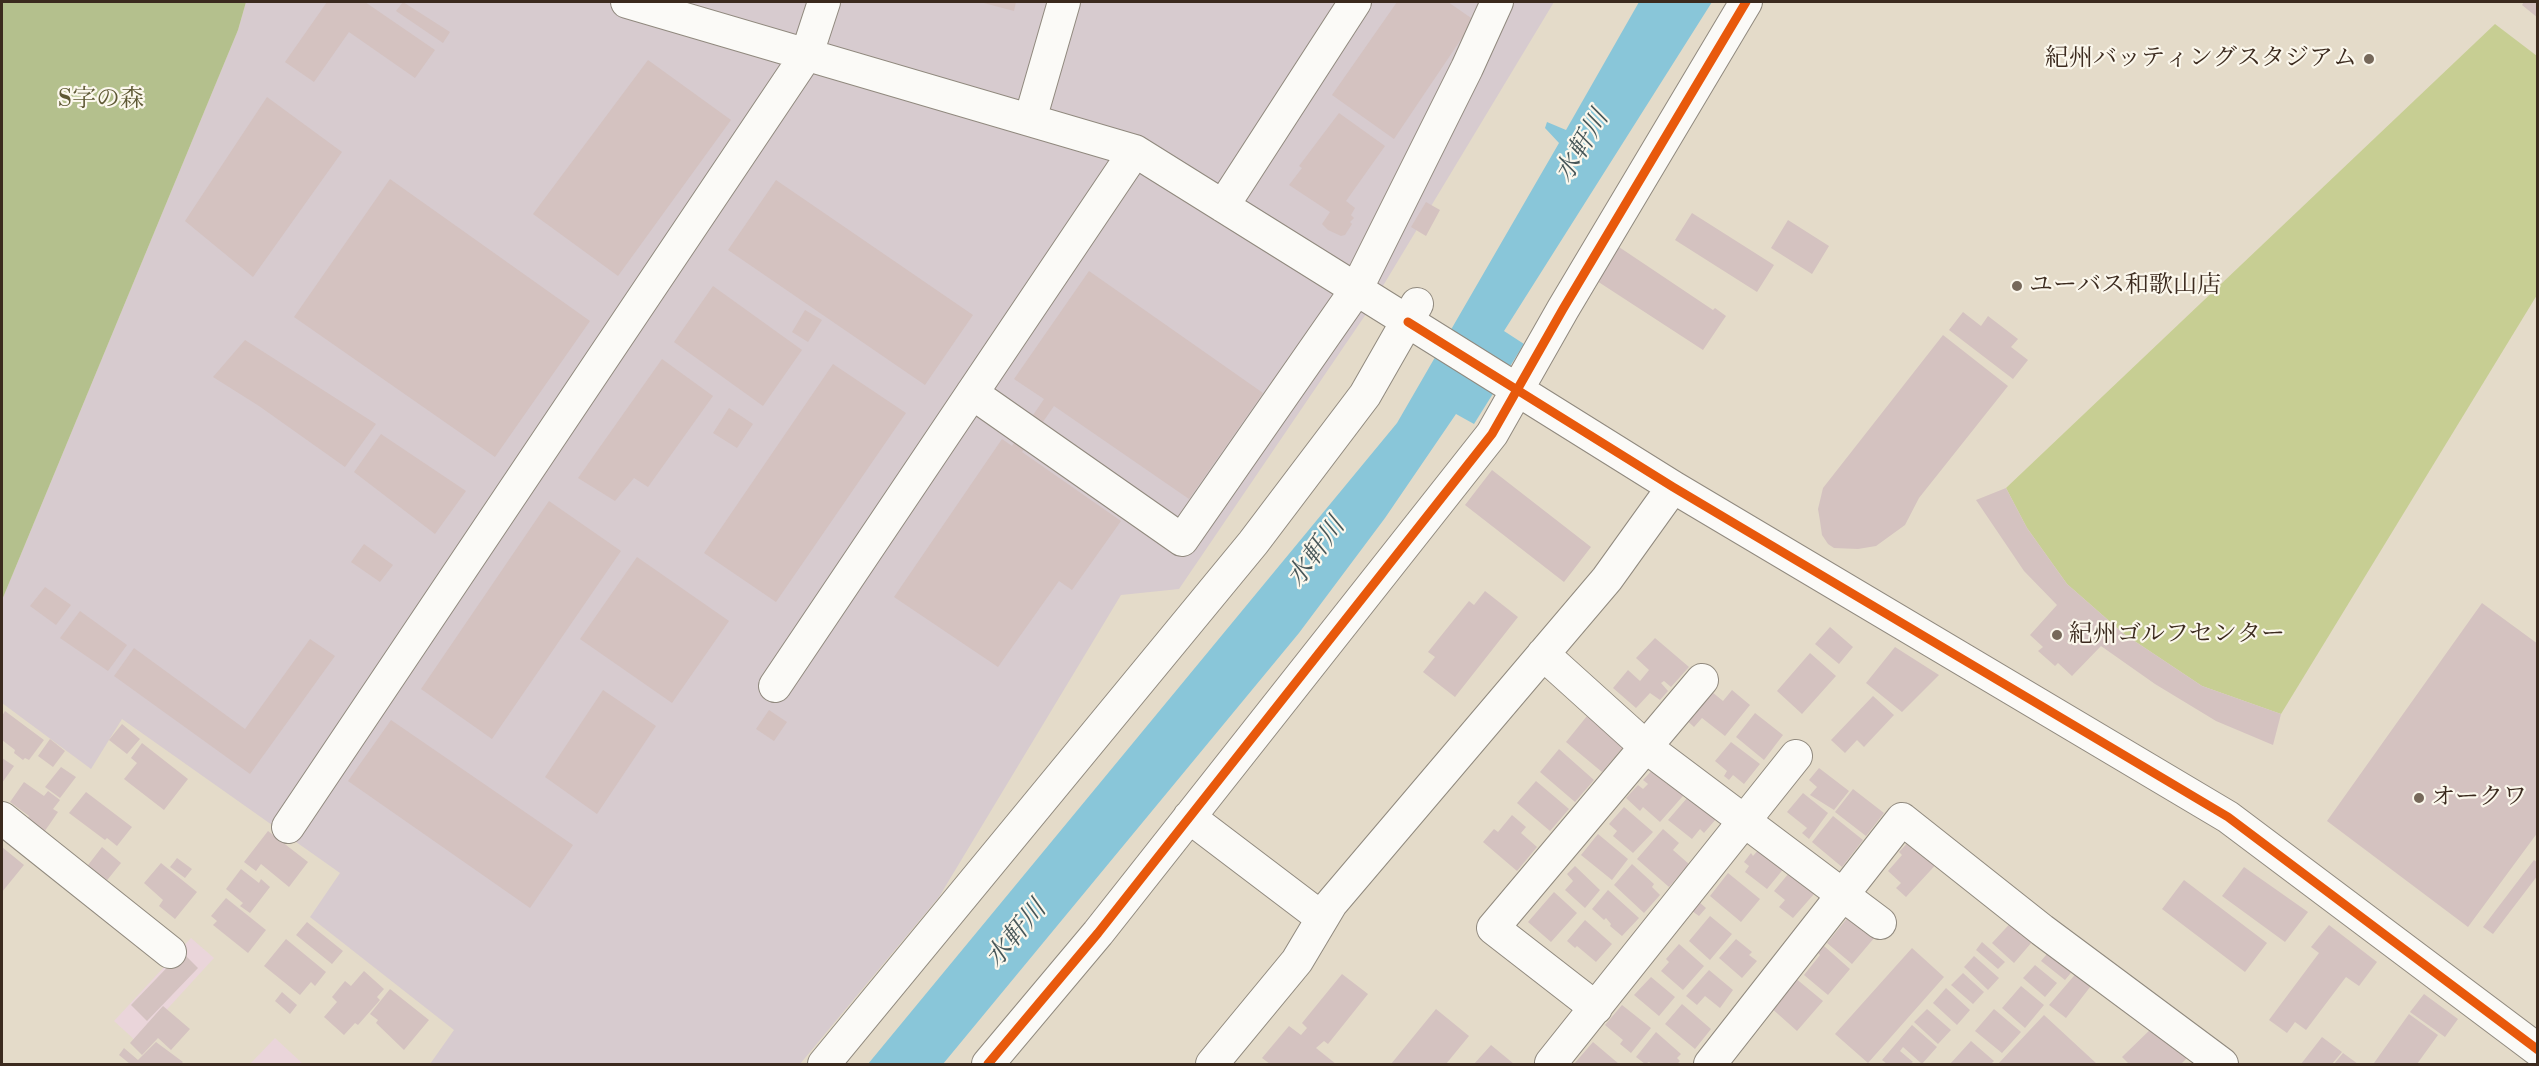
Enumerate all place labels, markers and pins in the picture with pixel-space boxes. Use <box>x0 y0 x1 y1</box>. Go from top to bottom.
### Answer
place label: 紀州バッティングスタジアム <box>2045 45 2357 73</box>
marker: 紀州バッティングスタジアム <box>2362 52 2376 66</box>
place label: ユーバス和歌山店 <box>2029 272 2221 300</box>
marker: ユーバス和歌山店 <box>2010 279 2024 293</box>
place label: 紀州ゴルフセンター <box>2069 621 2285 649</box>
marker: 紀州ゴルフセンター <box>2050 628 2064 642</box>
place label: オークワ <box>2431 784 2527 812</box>
marker: オークワ <box>2412 791 2426 805</box>

